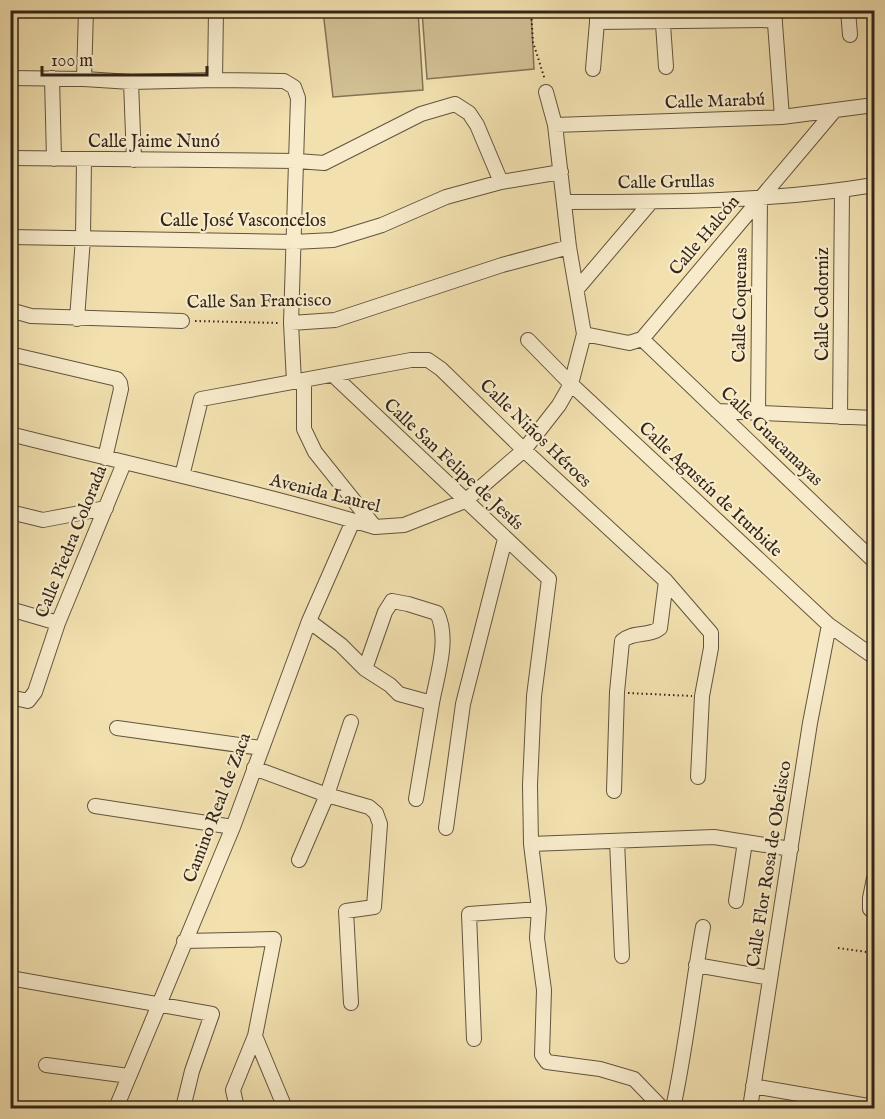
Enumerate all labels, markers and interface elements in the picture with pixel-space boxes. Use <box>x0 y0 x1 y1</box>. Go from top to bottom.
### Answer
scale bar <box>42 39 207 77</box>
text: 100 m <box>51 50 93 73</box>
street label: Calle Marabú <box>664 89 766 115</box>
street label: Calle Jaime Nunó <box>88 131 220 154</box>
street label: Calle Grullas <box>617 171 715 195</box>
street label: Calle Halcón <box>665 191 745 281</box>
street label: Calle José Vasconcelos <box>160 210 326 233</box>
street label: Calle Coquenas <box>728 247 754 363</box>
street label: Calle Codorniz <box>812 247 835 361</box>
street label: Calle San Francisco <box>187 289 332 315</box>
street label: Calle Niños Héroes <box>474 375 596 493</box>
street label: Calle Guacamayas <box>715 382 827 492</box>
street label: Calle San Felipe de Jesús <box>378 394 528 536</box>
street label: Calle Agustín de Iturbide <box>633 417 787 563</box>
street label: Calle Piedra Colorada <box>31 462 113 622</box>
street label: Avenida Laurel <box>266 469 383 519</box>
street label: Camino Real de Zaca <box>179 730 257 886</box>
street label: Calle Flor Rosa de Obelisco <box>742 759 798 969</box>

